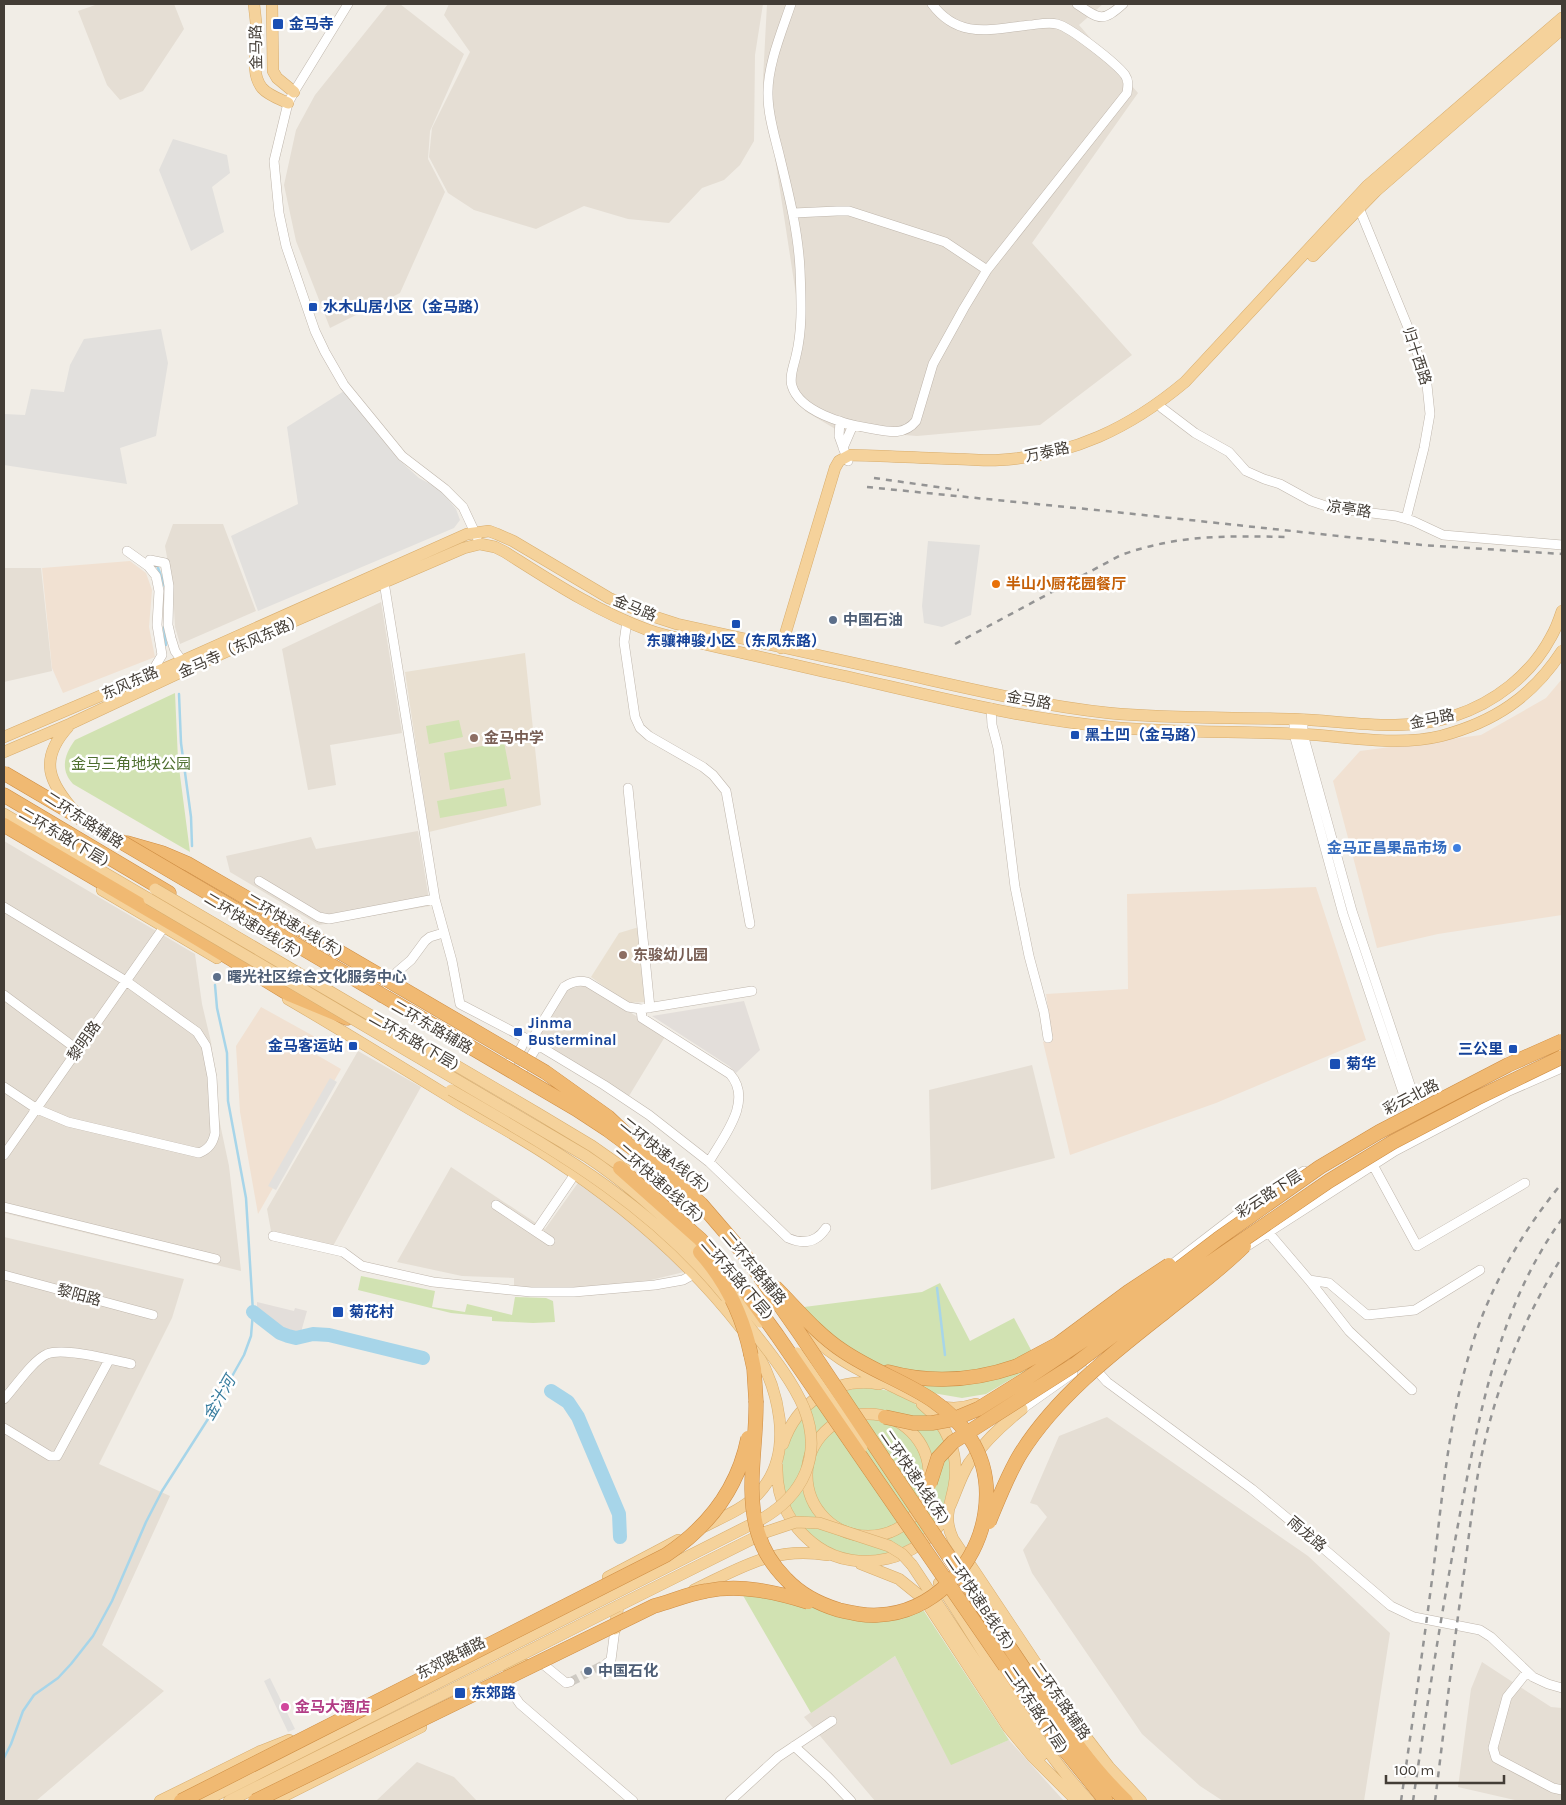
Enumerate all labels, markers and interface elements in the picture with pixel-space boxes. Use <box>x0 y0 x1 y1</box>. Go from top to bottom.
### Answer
place label: 金马寺 <box>289 15 334 33</box>
marker: 金马寺 <box>271 17 285 31</box>
street label: 金马路 <box>247 24 265 70</box>
place label: 水木山居小区（金马路） <box>323 298 488 316</box>
marker: 水木山居小区（金马路） <box>307 301 319 313</box>
street label: 归十西路 <box>1399 325 1435 387</box>
street label: 万泰路 <box>1023 439 1071 465</box>
street label: 凉亭路 <box>1325 497 1373 521</box>
place label: 半山小厨花园餐厅 <box>1006 575 1126 593</box>
marker: 半山小厨花园餐厅 <box>990 578 1002 590</box>
street label: 金马路 <box>611 591 659 625</box>
street label: 金马寺（东风东路） <box>176 610 306 682</box>
place label: 中国石油 <box>843 611 903 629</box>
marker: 中国石油 <box>827 614 839 626</box>
marker: 东骧神骏小区（东风东路） <box>730 618 742 630</box>
place label: 东骧神骏小区（东风东路） <box>646 632 826 650</box>
street label: 东风东路 <box>99 663 161 703</box>
street label: 金马路 <box>1005 687 1053 713</box>
street label: 金马路 <box>1408 706 1456 732</box>
place label: 黑土凹（金马路） <box>1085 726 1205 744</box>
place label: 金马中学 <box>484 729 544 747</box>
marker: 黑土凹（金马路） <box>1069 729 1081 741</box>
marker: 金马中学 <box>468 732 480 744</box>
park label: 金马三角地块公园 <box>71 755 191 773</box>
street label: 二环东路辅路 <box>41 788 127 852</box>
street label: 二环东路(下层) <box>16 804 112 870</box>
place label: 金马正昌果品市场 <box>1327 839 1447 857</box>
marker: 金马正昌果品市场 <box>1451 842 1463 854</box>
street label: 二环快速B线(东) <box>201 889 305 961</box>
street label: 二环快速A线(东) <box>242 890 346 960</box>
place label: 东骏幼儿园 <box>633 946 708 964</box>
marker: 东骏幼儿园 <box>617 949 629 961</box>
place label: 曙光社区综合文化服务中心 <box>227 968 407 986</box>
marker: 曙光社区综合文化服务中心 <box>211 971 223 983</box>
street label: 二环东路辅路 <box>389 997 475 1057</box>
street label: 二环东路(下层) <box>366 1008 462 1074</box>
place label: Jinma Busterminal <box>528 1014 617 1049</box>
street label: 黎明路 <box>64 1017 104 1065</box>
marker: Jinma Busterminal <box>512 1026 524 1038</box>
place label: 金马客运站 <box>268 1037 343 1055</box>
marker: 金马客运站 <box>347 1040 359 1052</box>
place label: 三公里 <box>1458 1040 1503 1058</box>
marker: 三公里 <box>1507 1043 1519 1055</box>
place label: 菊华 <box>1346 1055 1376 1073</box>
marker: 菊华 <box>1328 1057 1342 1071</box>
street label: 彩云北路 <box>1380 1075 1442 1119</box>
street label: 二环快速A线(东) <box>617 1114 713 1196</box>
street label: 二环快速B线(东) <box>613 1140 707 1226</box>
street label: 彩云路下层 <box>1233 1166 1305 1222</box>
street label: 二环东路辅路 <box>718 1228 790 1308</box>
street label: 二环东路(下层) <box>697 1235 777 1323</box>
street label: 黎阳路 <box>55 1280 103 1310</box>
place label: 菊花村 <box>349 1303 394 1321</box>
marker: 菊花村 <box>331 1305 345 1319</box>
water label: 金汁河 <box>199 1370 241 1424</box>
street label: 二环快速A线(东) <box>877 1427 953 1527</box>
street label: 雨龙路 <box>1284 1513 1330 1555</box>
street label: 二环快速B线(东) <box>942 1551 1018 1653</box>
street label: 东郊路辅路 <box>413 1633 489 1683</box>
street label: 二环东路辅路 <box>1028 1659 1094 1743</box>
place label: 中国石化 <box>598 1662 658 1680</box>
street label: 二环东路(下层) <box>1000 1663 1072 1757</box>
marker: 中国石化 <box>582 1665 594 1677</box>
place label: 东郊路 <box>471 1684 516 1702</box>
marker: 东郊路 <box>453 1686 467 1700</box>
place label: 金马大酒店 <box>295 1698 370 1716</box>
marker: 金马大酒店 <box>279 1701 291 1713</box>
scale bar <box>1386 1752 1504 1784</box>
text: 100 m <box>1394 1761 1434 1779</box>

